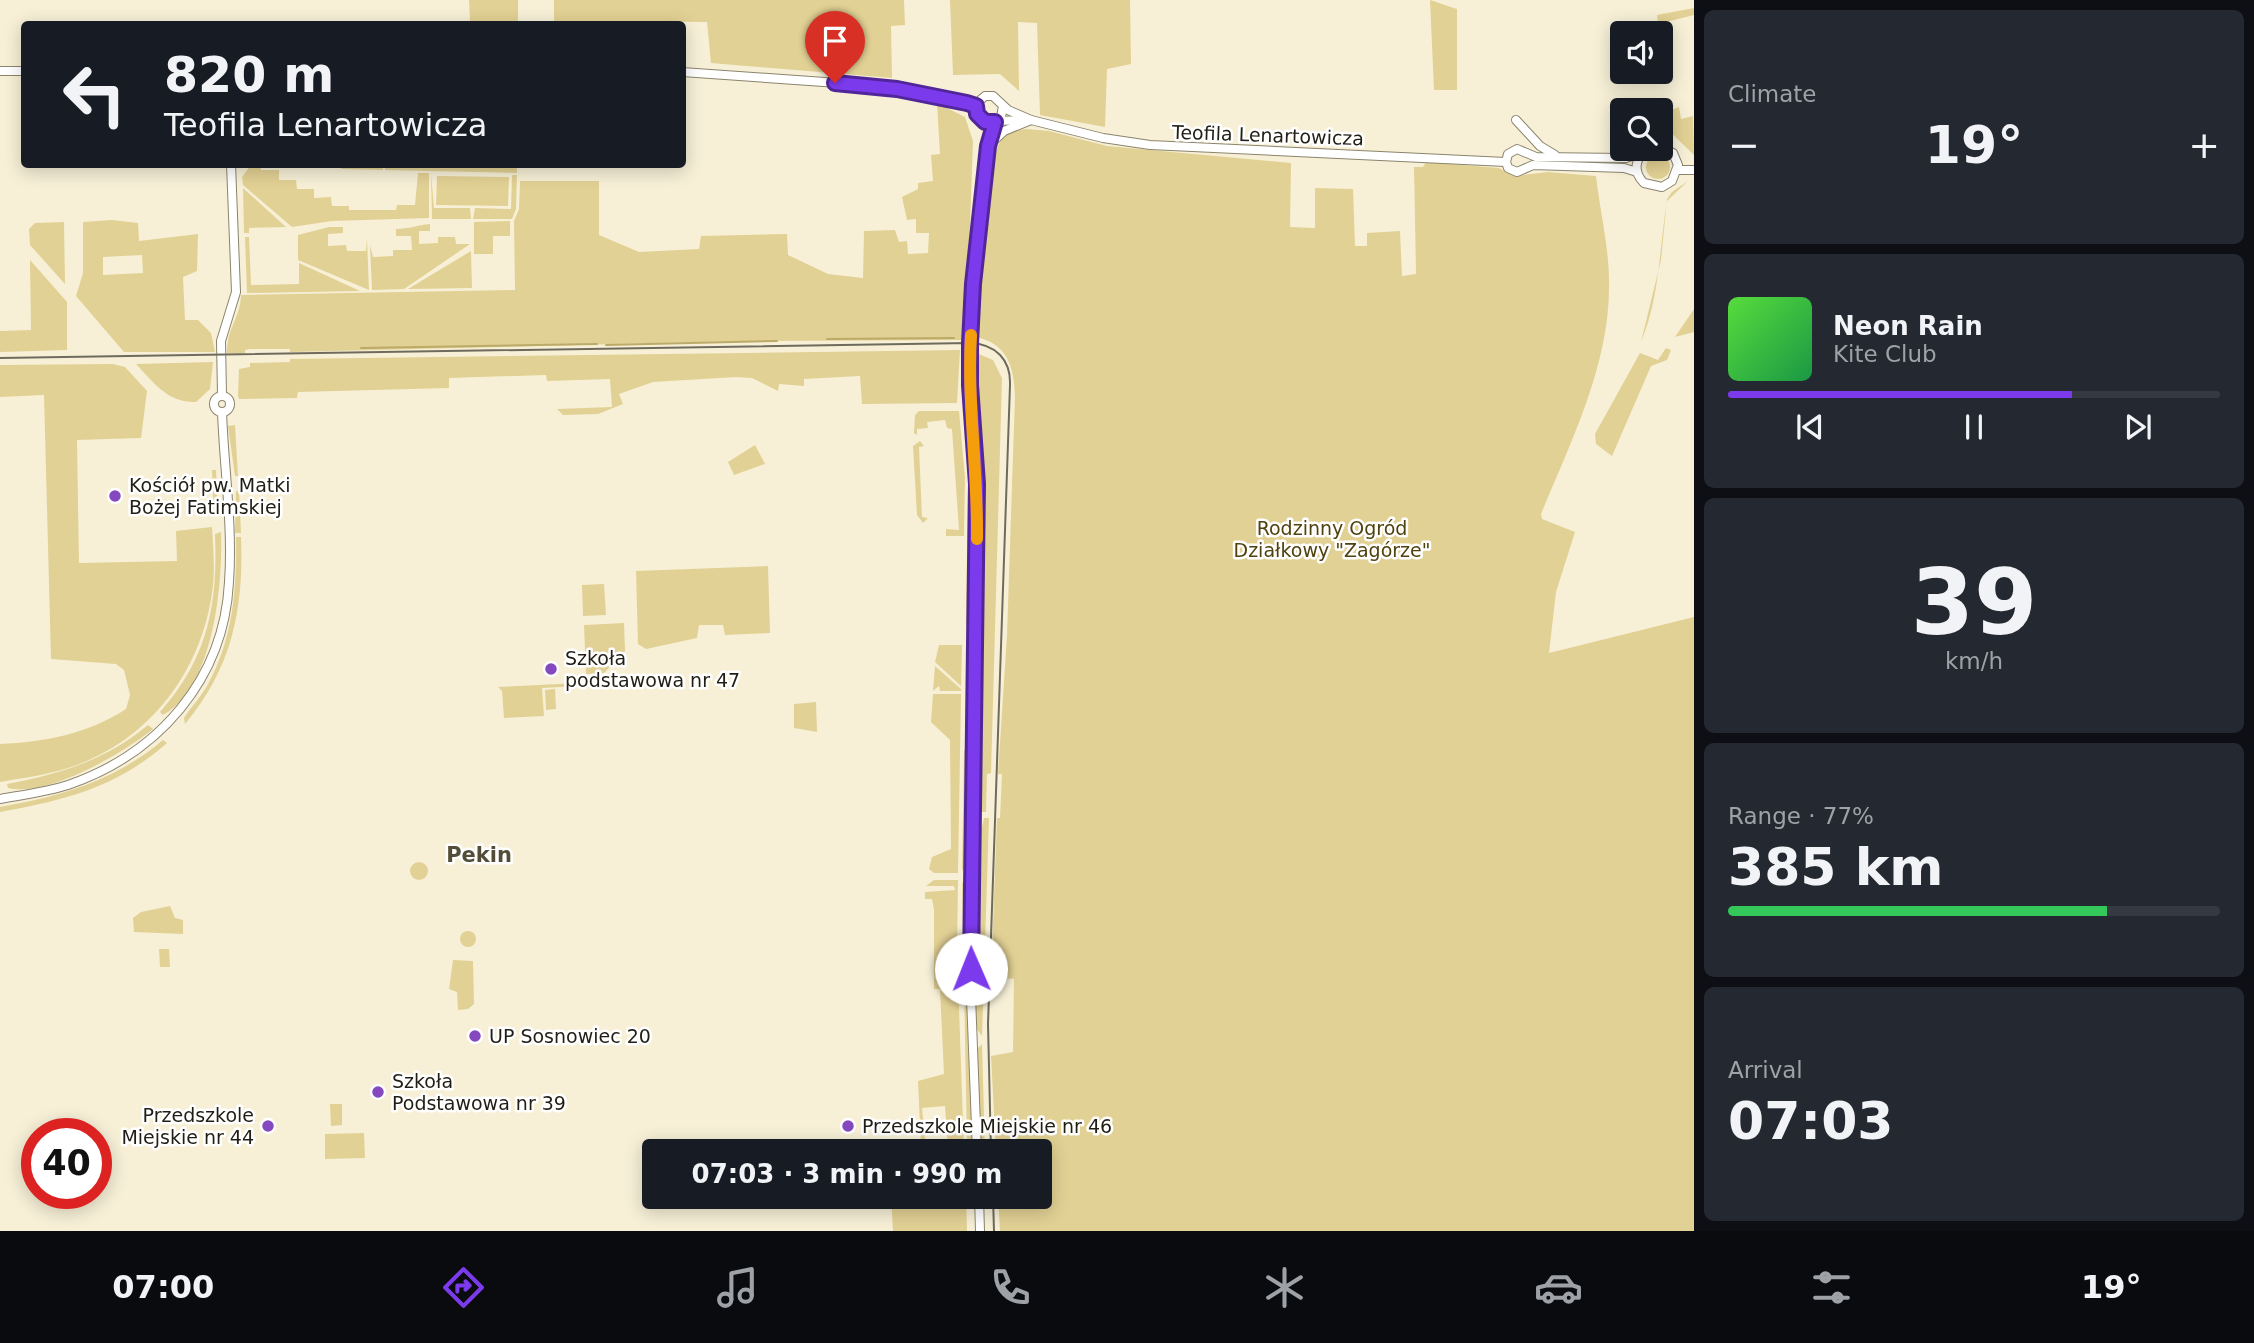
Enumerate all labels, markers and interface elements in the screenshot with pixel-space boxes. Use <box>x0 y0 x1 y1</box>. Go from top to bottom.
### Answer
pin <box>805 11 865 83</box>
map controls <box>1610 21 1673 161</box>
button: sound <box>1610 21 1673 84</box>
icon: arrive <box>816 22 854 60</box>
text: 820 m <box>164 47 334 104</box>
icon: left <box>49 49 140 140</box>
text: Climate <box>1728 81 1817 107</box>
button: search <box>1610 98 1673 161</box>
text: Teofila Lenartowicza <box>164 106 487 144</box>
text: 19° <box>1925 115 2023 175</box>
street label: Teofila Lenartowicza <box>1171 121 1364 149</box>
text: − <box>1728 123 1760 167</box>
text: + <box>2188 123 2220 167</box>
text: Neon Rain <box>1833 311 1983 341</box>
text: Kite Club <box>1833 341 1937 367</box>
icon: previous <box>1791 408 1829 446</box>
icon: pause <box>1955 408 1993 446</box>
icon: next <box>2119 408 2157 446</box>
place label: Kościół pw. Matki Bożej Fatimskiej <box>129 474 291 518</box>
marker: Kościół pw. Matki Bożej Fatimskiej <box>107 488 123 504</box>
park label: Rodzinny Ogród Działkowy "Zagórze" <box>1234 517 1431 561</box>
text: 39 <box>1911 550 2037 655</box>
place label: Szkoła podstawowa nr 47 <box>565 647 740 691</box>
text: km/h <box>1945 648 2003 674</box>
marker: Szkoła podstawowa nr 47 <box>543 661 559 677</box>
text: Range · 77% <box>1728 803 1874 829</box>
text: 385 km <box>1728 837 1943 897</box>
district label: Pekin <box>446 843 512 867</box>
position arrow <box>934 932 1008 1006</box>
place label: UP Sosnowiec 20 <box>489 1025 651 1047</box>
marker: UP Sosnowiec 20 <box>467 1028 483 1044</box>
text: Arrival <box>1728 1057 1803 1083</box>
place label: Szkoła Podstawowa nr 39 <box>392 1070 566 1114</box>
marker: Szkoła Podstawowa nr 39 <box>370 1084 386 1100</box>
text: 07:03 <box>1728 1091 1894 1151</box>
place label: Przedszkole Miejskie nr 44 <box>121 1104 254 1148</box>
place label: Przedszkole Miejskie nr 46 <box>862 1115 1112 1137</box>
speed limit sign: 40 <box>21 1118 112 1209</box>
marker: Przedszkole Miejskie nr 44 <box>260 1118 276 1134</box>
marker: Przedszkole Miejskie nr 46 <box>840 1118 856 1134</box>
text: 07:03 · 3 min · 990 m <box>692 1159 1002 1189</box>
icon: directions <box>439 1263 488 1312</box>
icon: music <box>713 1263 762 1312</box>
icon: phone <box>986 1263 1035 1312</box>
icon: climate <box>1260 1263 1309 1312</box>
icon: car <box>1534 1263 1583 1312</box>
icon: filters <box>1807 1263 1856 1312</box>
text: 07:00 <box>112 1268 214 1306</box>
text: 19° <box>2081 1268 2142 1306</box>

